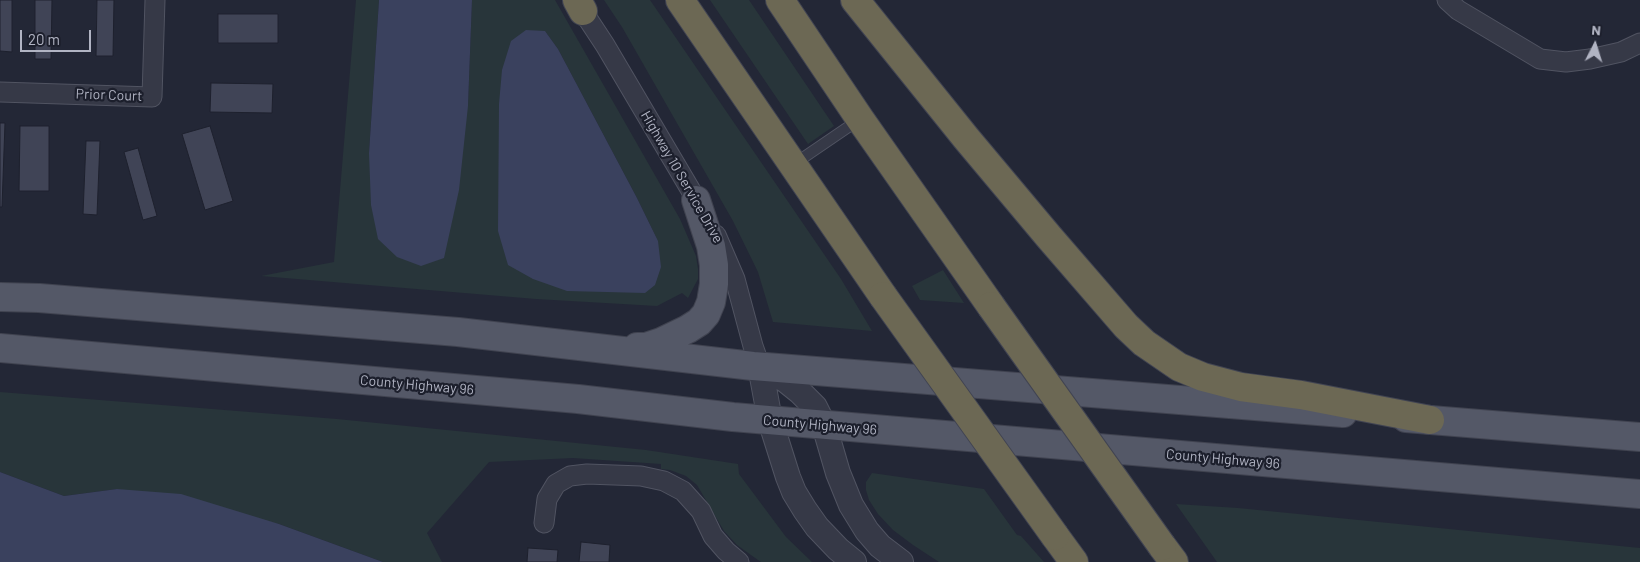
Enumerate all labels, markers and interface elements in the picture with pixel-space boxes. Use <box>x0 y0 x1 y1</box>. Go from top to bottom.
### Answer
scale bar <box>22 20 94 52</box>
north arrow <box>1570 20 1620 70</box>
text: N <box>1591 21 1602 38</box>
text: 20 m <box>28 30 60 48</box>
street label: Prior Court <box>75 85 143 105</box>
street label: Highway 10 Service Drive <box>637 108 727 246</box>
street label: County Highway 96 <box>360 372 474 398</box>
street label: County Highway 96 <box>763 412 877 438</box>
street label: County Highway 96 <box>1166 446 1280 472</box>

